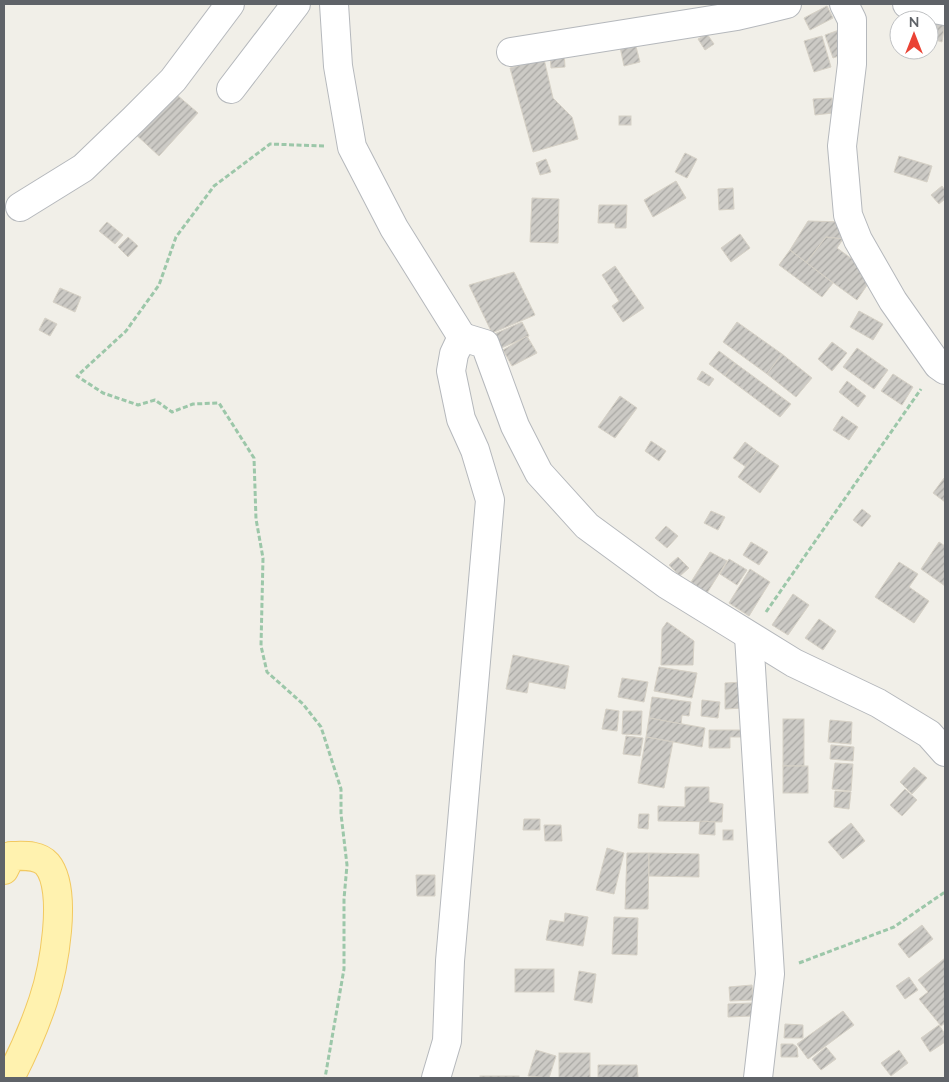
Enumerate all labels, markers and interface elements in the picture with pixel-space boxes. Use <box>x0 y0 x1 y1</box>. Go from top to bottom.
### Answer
north arrow <box>889 10 939 60</box>
text: N <box>909 13 919 31</box>

